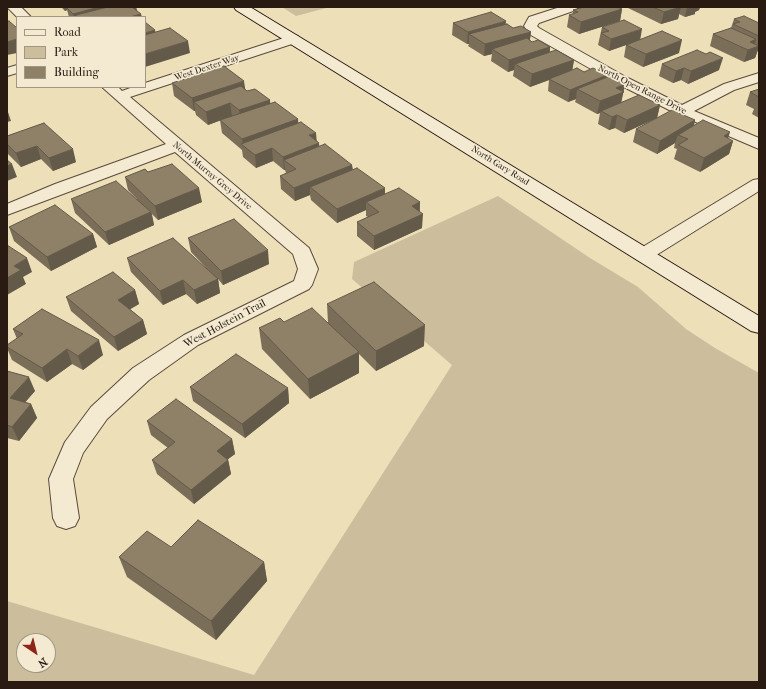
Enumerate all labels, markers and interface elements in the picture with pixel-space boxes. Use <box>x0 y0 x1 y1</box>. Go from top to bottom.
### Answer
legend <box>16 16 146 88</box>
text: Road <box>54 25 81 39</box>
text: Park <box>54 45 78 59</box>
street label: West Dexter Way <box>173 52 241 84</box>
street label: North Open Range Drive <box>596 63 688 117</box>
text: Building <box>54 65 99 79</box>
street label: North Murray Grey Drive <box>170 140 254 212</box>
street label: North Gary Road <box>469 144 531 188</box>
street label: West Holstein Trail <box>182 297 268 351</box>
north arrow <box>16 633 56 673</box>
text: N <box>35 655 50 670</box>

